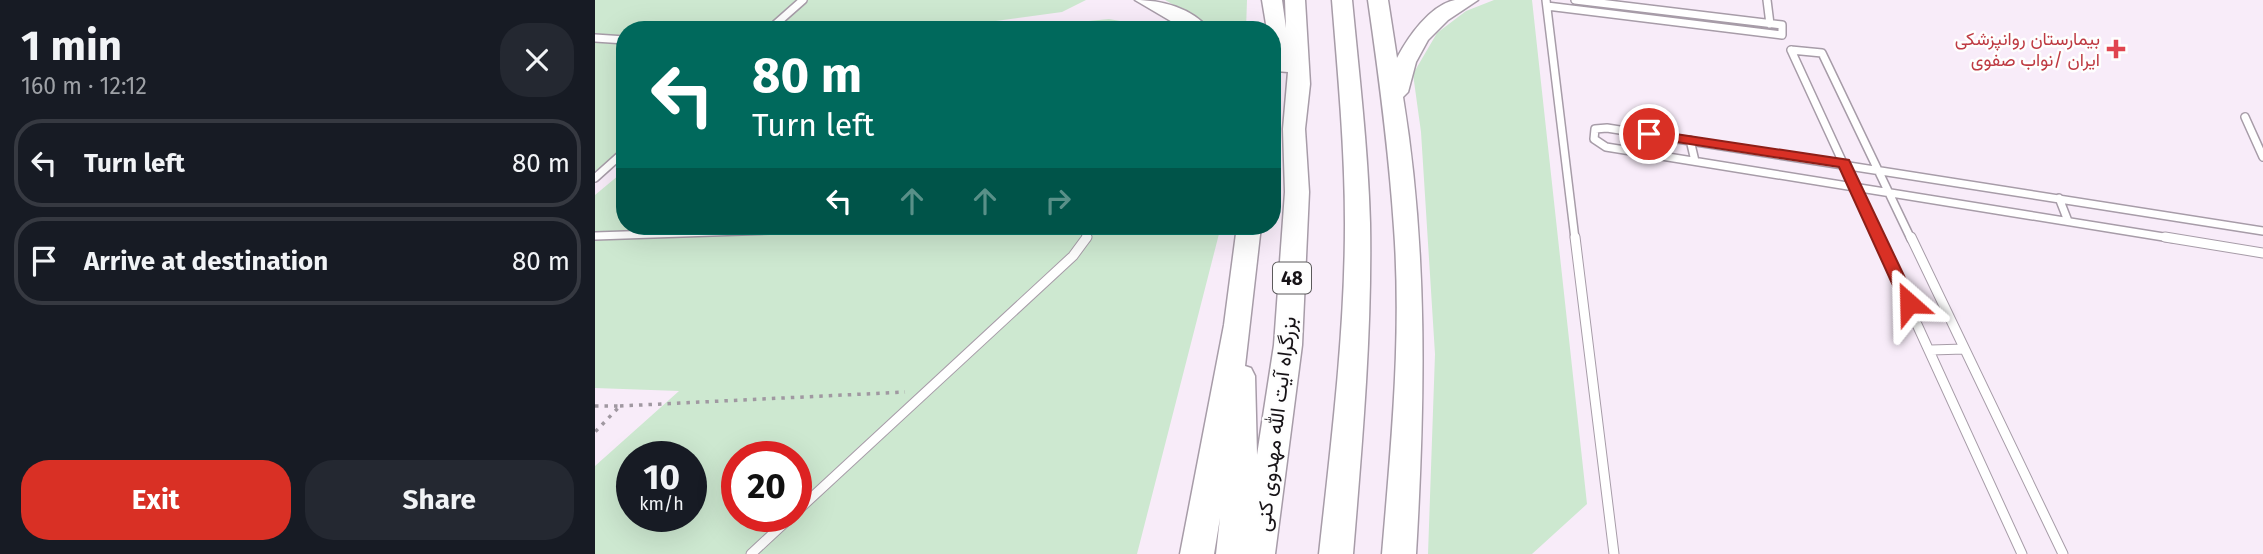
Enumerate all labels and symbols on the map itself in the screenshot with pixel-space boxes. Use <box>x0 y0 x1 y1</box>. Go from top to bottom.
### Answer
place label: بیمارستان روانپزشکی ایران /نواب صفوی <box>1955 28 2100 71</box>
marker: بیمارستان روانپزشکی ایران /نواب صفوی <box>2106 39 2126 59</box>
pin <box>1619 104 1679 164</box>
road number: 48 <box>1273 262 1311 294</box>
position arrow <box>1872 266 1946 340</box>
street label: بزرگراه آیت الله مهدوی کنی <box>1250 315 1302 533</box>
speed limit sign: 20 <box>721 441 812 532</box>

